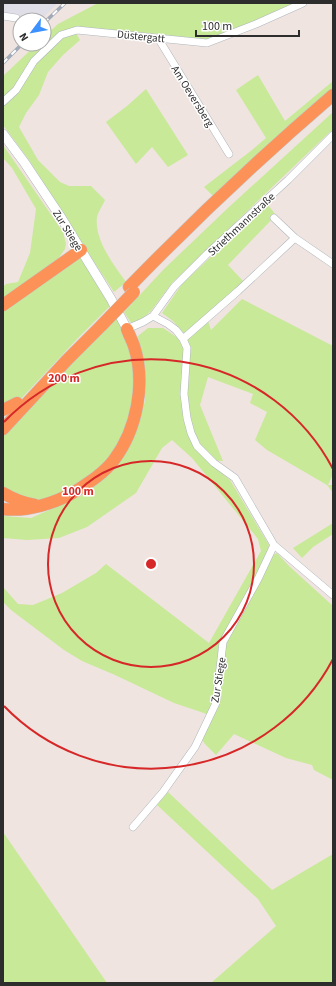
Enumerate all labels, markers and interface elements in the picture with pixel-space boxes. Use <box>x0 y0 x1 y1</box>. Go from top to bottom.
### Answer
north arrow <box>12 12 52 52</box>
scale bar <box>196 12 299 38</box>
text: 100 m <box>202 18 232 35</box>
street label: Düstergatt <box>116 27 166 46</box>
text: N <box>16 30 32 44</box>
street label: Am Oeversberg <box>168 63 218 130</box>
street label: Striethmannstraße <box>205 189 279 259</box>
street label: Zur Stiege <box>49 207 86 254</box>
text: 200 m <box>48 370 80 387</box>
text: 100 m <box>62 483 94 500</box>
centre of rings <box>144 557 158 571</box>
street label: Zur Stiege <box>207 656 230 704</box>

